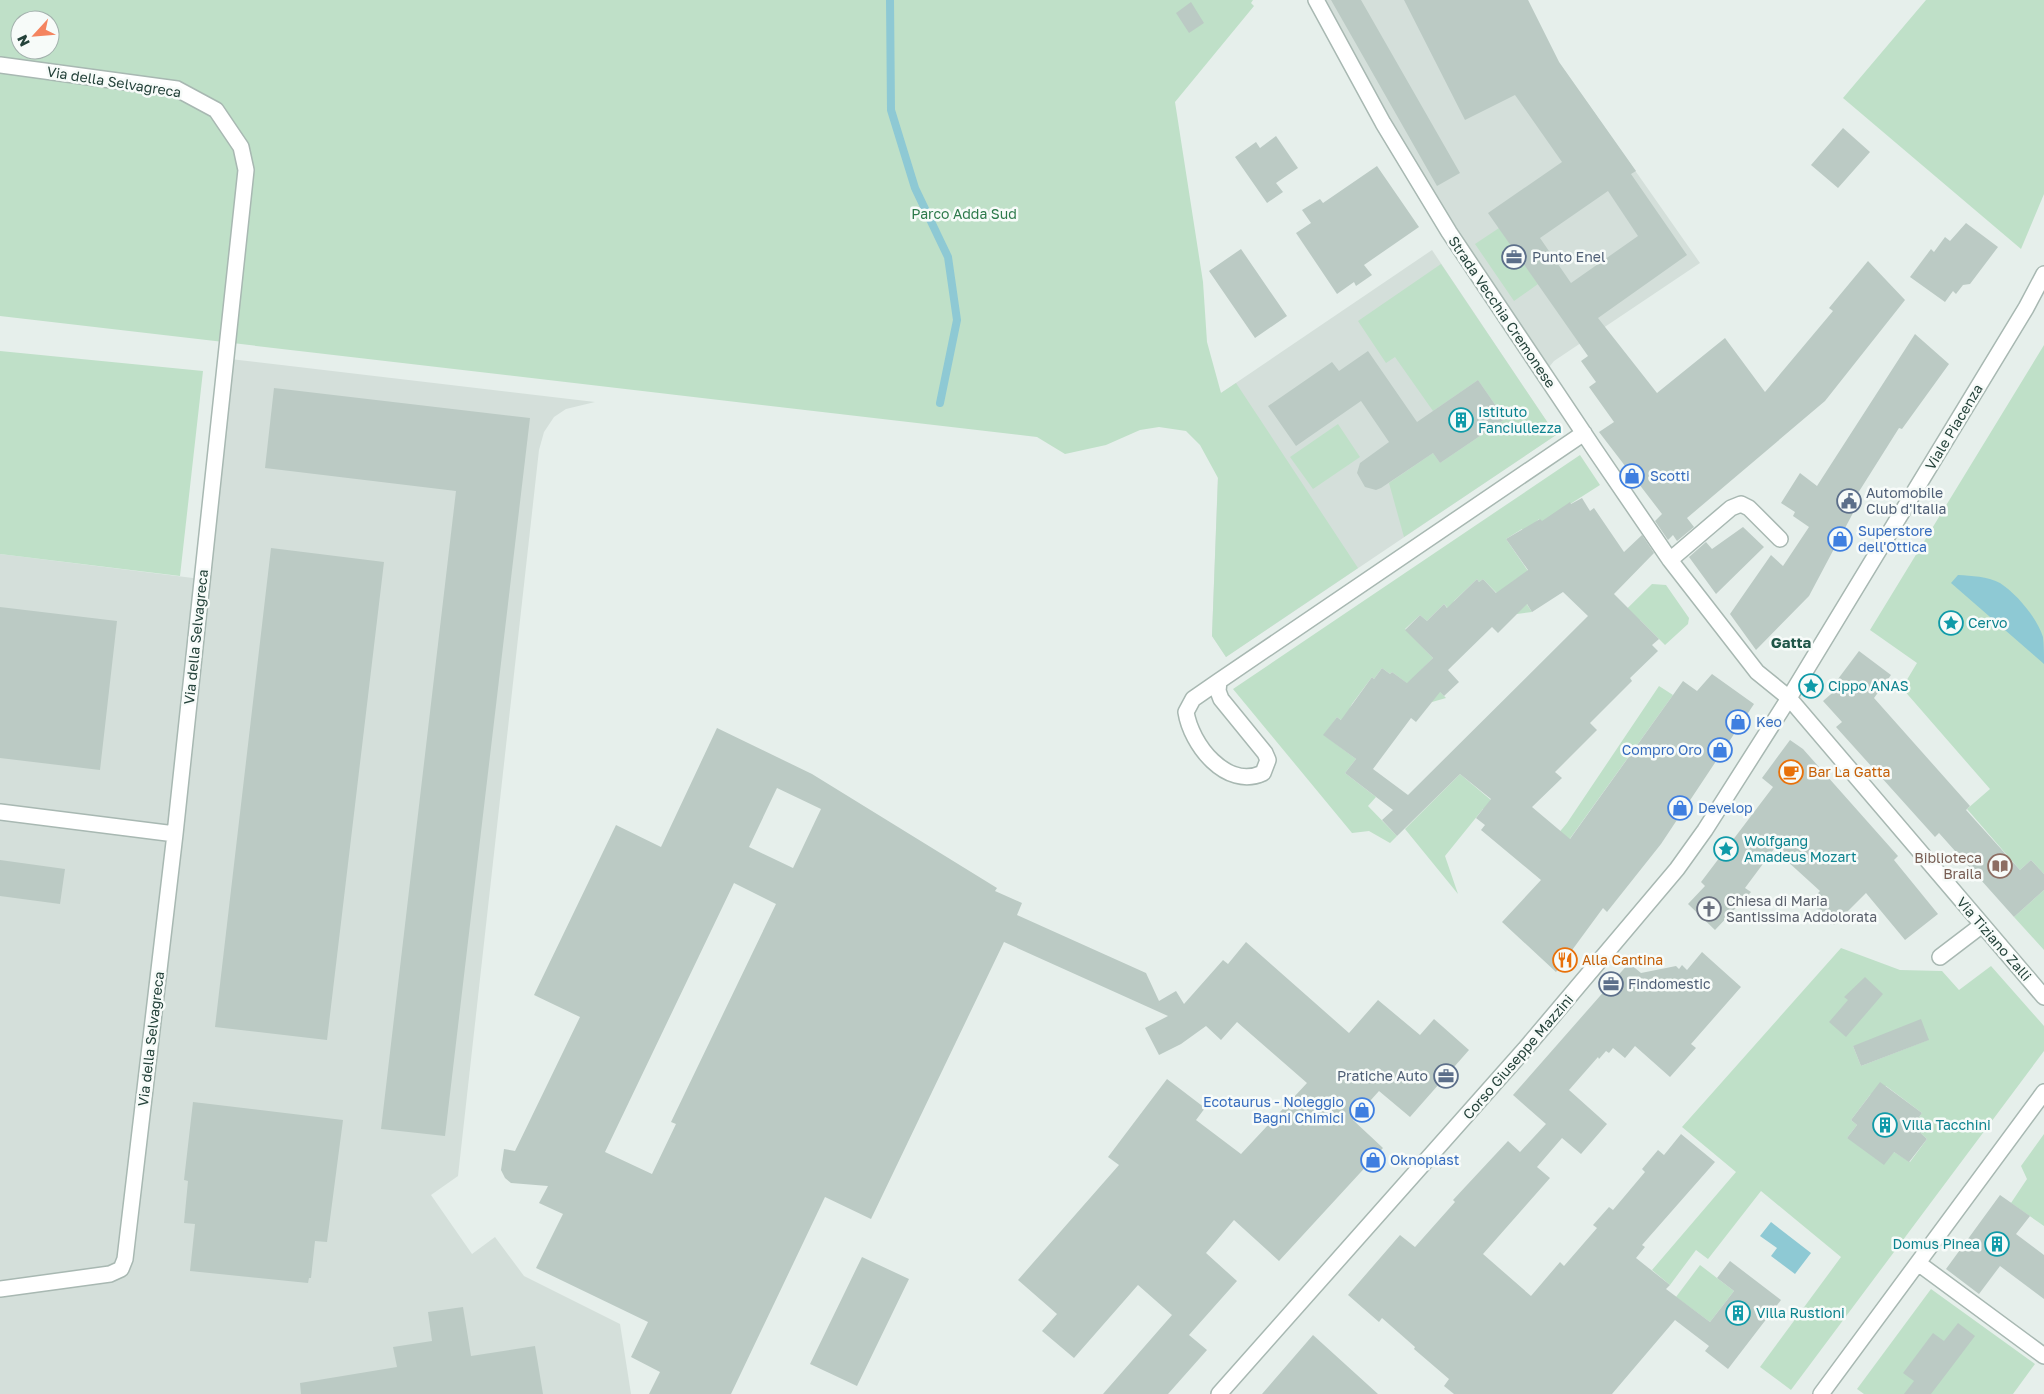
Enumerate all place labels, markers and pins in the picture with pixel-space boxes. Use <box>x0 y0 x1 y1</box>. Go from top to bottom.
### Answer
office icon: Punto Enel <box>1501 244 1527 270</box>
place label: Punto Enel <box>1532 248 1605 265</box>
place label: Istituto Fanciullezza <box>1478 403 1562 436</box>
building icon: Istituto Fanciullezza <box>1448 407 1474 433</box>
shop icon: Scotti <box>1619 463 1645 489</box>
place label: Scotti <box>1650 467 1690 484</box>
place label: Automobile Club d'Italia <box>1866 484 1946 517</box>
public building icon: Automobile Club d'Italia <box>1836 488 1862 514</box>
place label: Superstore dell'Ottica <box>1858 522 1932 555</box>
shop icon: Superstore dell'Ottica <box>1827 526 1853 552</box>
place icon: Cervo <box>1938 610 1964 636</box>
place label: Cervo <box>1968 614 2007 631</box>
place icon: Cippo ANAS <box>1798 673 1824 699</box>
place label: Cippo ANAS <box>1828 677 1909 694</box>
shop icon: Keo <box>1725 709 1751 735</box>
place label: Keo <box>1756 713 1782 730</box>
shop icon: Compro Oro <box>1707 737 1733 763</box>
place label: Compro Oro <box>1622 741 1702 758</box>
cafe icon: Bar La Gatta <box>1778 759 1804 785</box>
place label: Bar La Gatta <box>1808 763 1890 780</box>
shop icon: Develop <box>1667 795 1693 821</box>
place label: Develop <box>1698 799 1753 816</box>
place label: Wolfgang Amadeus Mozart <box>1744 832 1857 865</box>
place icon: Wolfgang Amadeus Mozart <box>1713 836 1739 862</box>
place label: Biblioteca Braila <box>1914 849 1982 882</box>
library icon: Biblioteca Braila <box>1987 853 2013 879</box>
place label: Chiesa di Maria Santissima Addolorata <box>1726 892 1877 925</box>
church icon: Chiesa di Maria Santissima Addolorata <box>1696 896 1722 922</box>
restaurant icon: Alla Cantina <box>1552 947 1578 973</box>
place label: Alla Cantina <box>1582 951 1663 968</box>
office icon: Findomestic <box>1598 971 1624 997</box>
place label: Findomestic <box>1628 975 1711 992</box>
office icon: Pratiche Auto <box>1433 1063 1459 1089</box>
place label: Pratiche Auto <box>1337 1067 1428 1084</box>
place label: Ecotaurus - Noleggio Bagni Chimici <box>1203 1093 1344 1126</box>
shop icon: Ecotaurus - Noleggio Bagni Chimici <box>1349 1097 1375 1123</box>
building icon: Villa Tacchini <box>1872 1112 1898 1138</box>
place label: Villa Tacchini <box>1902 1116 1991 1133</box>
shop icon: Oknoplast <box>1360 1147 1386 1173</box>
place label: Oknoplast <box>1390 1151 1459 1168</box>
building icon: Domus Pinea <box>1984 1231 2010 1257</box>
place label: Domus Pinea <box>1892 1235 1980 1252</box>
building icon: Villa Rustioni <box>1725 1300 1751 1326</box>
place label: Villa Rustioni <box>1756 1304 1845 1321</box>

